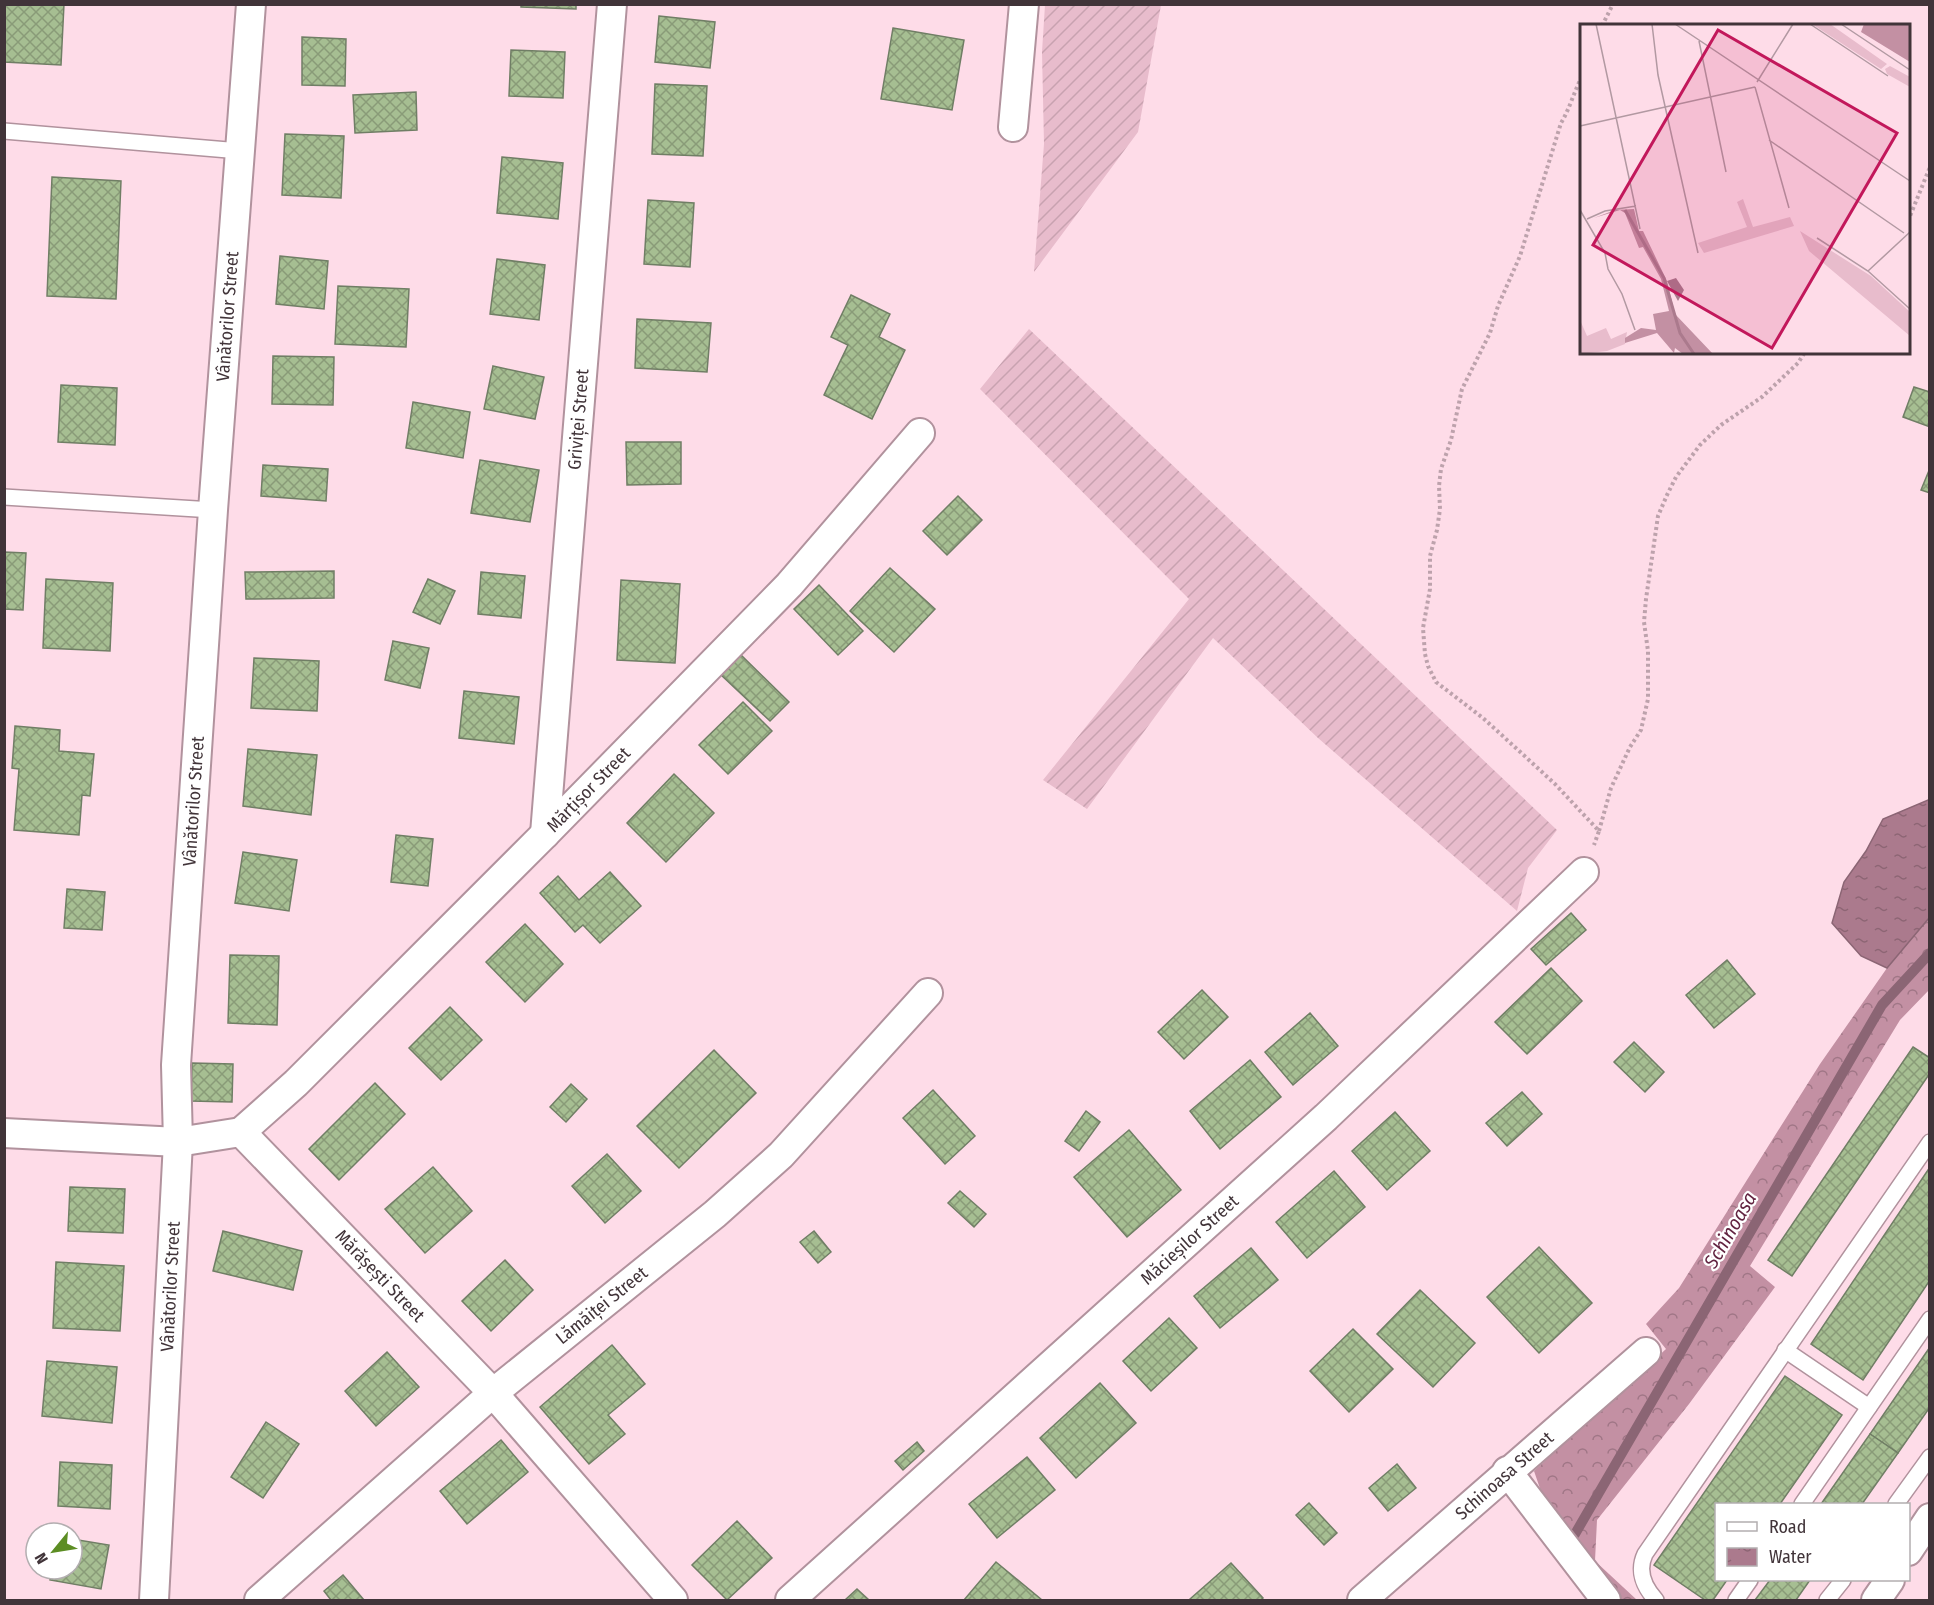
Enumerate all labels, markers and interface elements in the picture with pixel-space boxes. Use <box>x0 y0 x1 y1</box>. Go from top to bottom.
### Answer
inset map <box>1580 24 1910 354</box>
street label: Vânătorilor Street <box>212 250 243 382</box>
street label: Griviței Street <box>563 368 594 471</box>
street label: Vânătorilor Street <box>178 735 209 867</box>
street label: Mărțișor Street <box>542 742 635 837</box>
water label: Schinoasa <box>1698 1188 1761 1273</box>
street label: Măcieșilor Street <box>1136 1190 1243 1290</box>
street label: Vânătorilor Street <box>156 1221 185 1352</box>
street label: Mărășești Street <box>331 1225 429 1327</box>
street label: Lămăiței Street <box>551 1262 652 1349</box>
street label: Schinoasa Street <box>1451 1427 1558 1524</box>
legend <box>1715 1503 1910 1581</box>
text: Road <box>1769 1516 1806 1538</box>
north arrow <box>24 1521 84 1581</box>
text: Water <box>1769 1546 1812 1568</box>
text: N <box>31 1549 52 1567</box>

